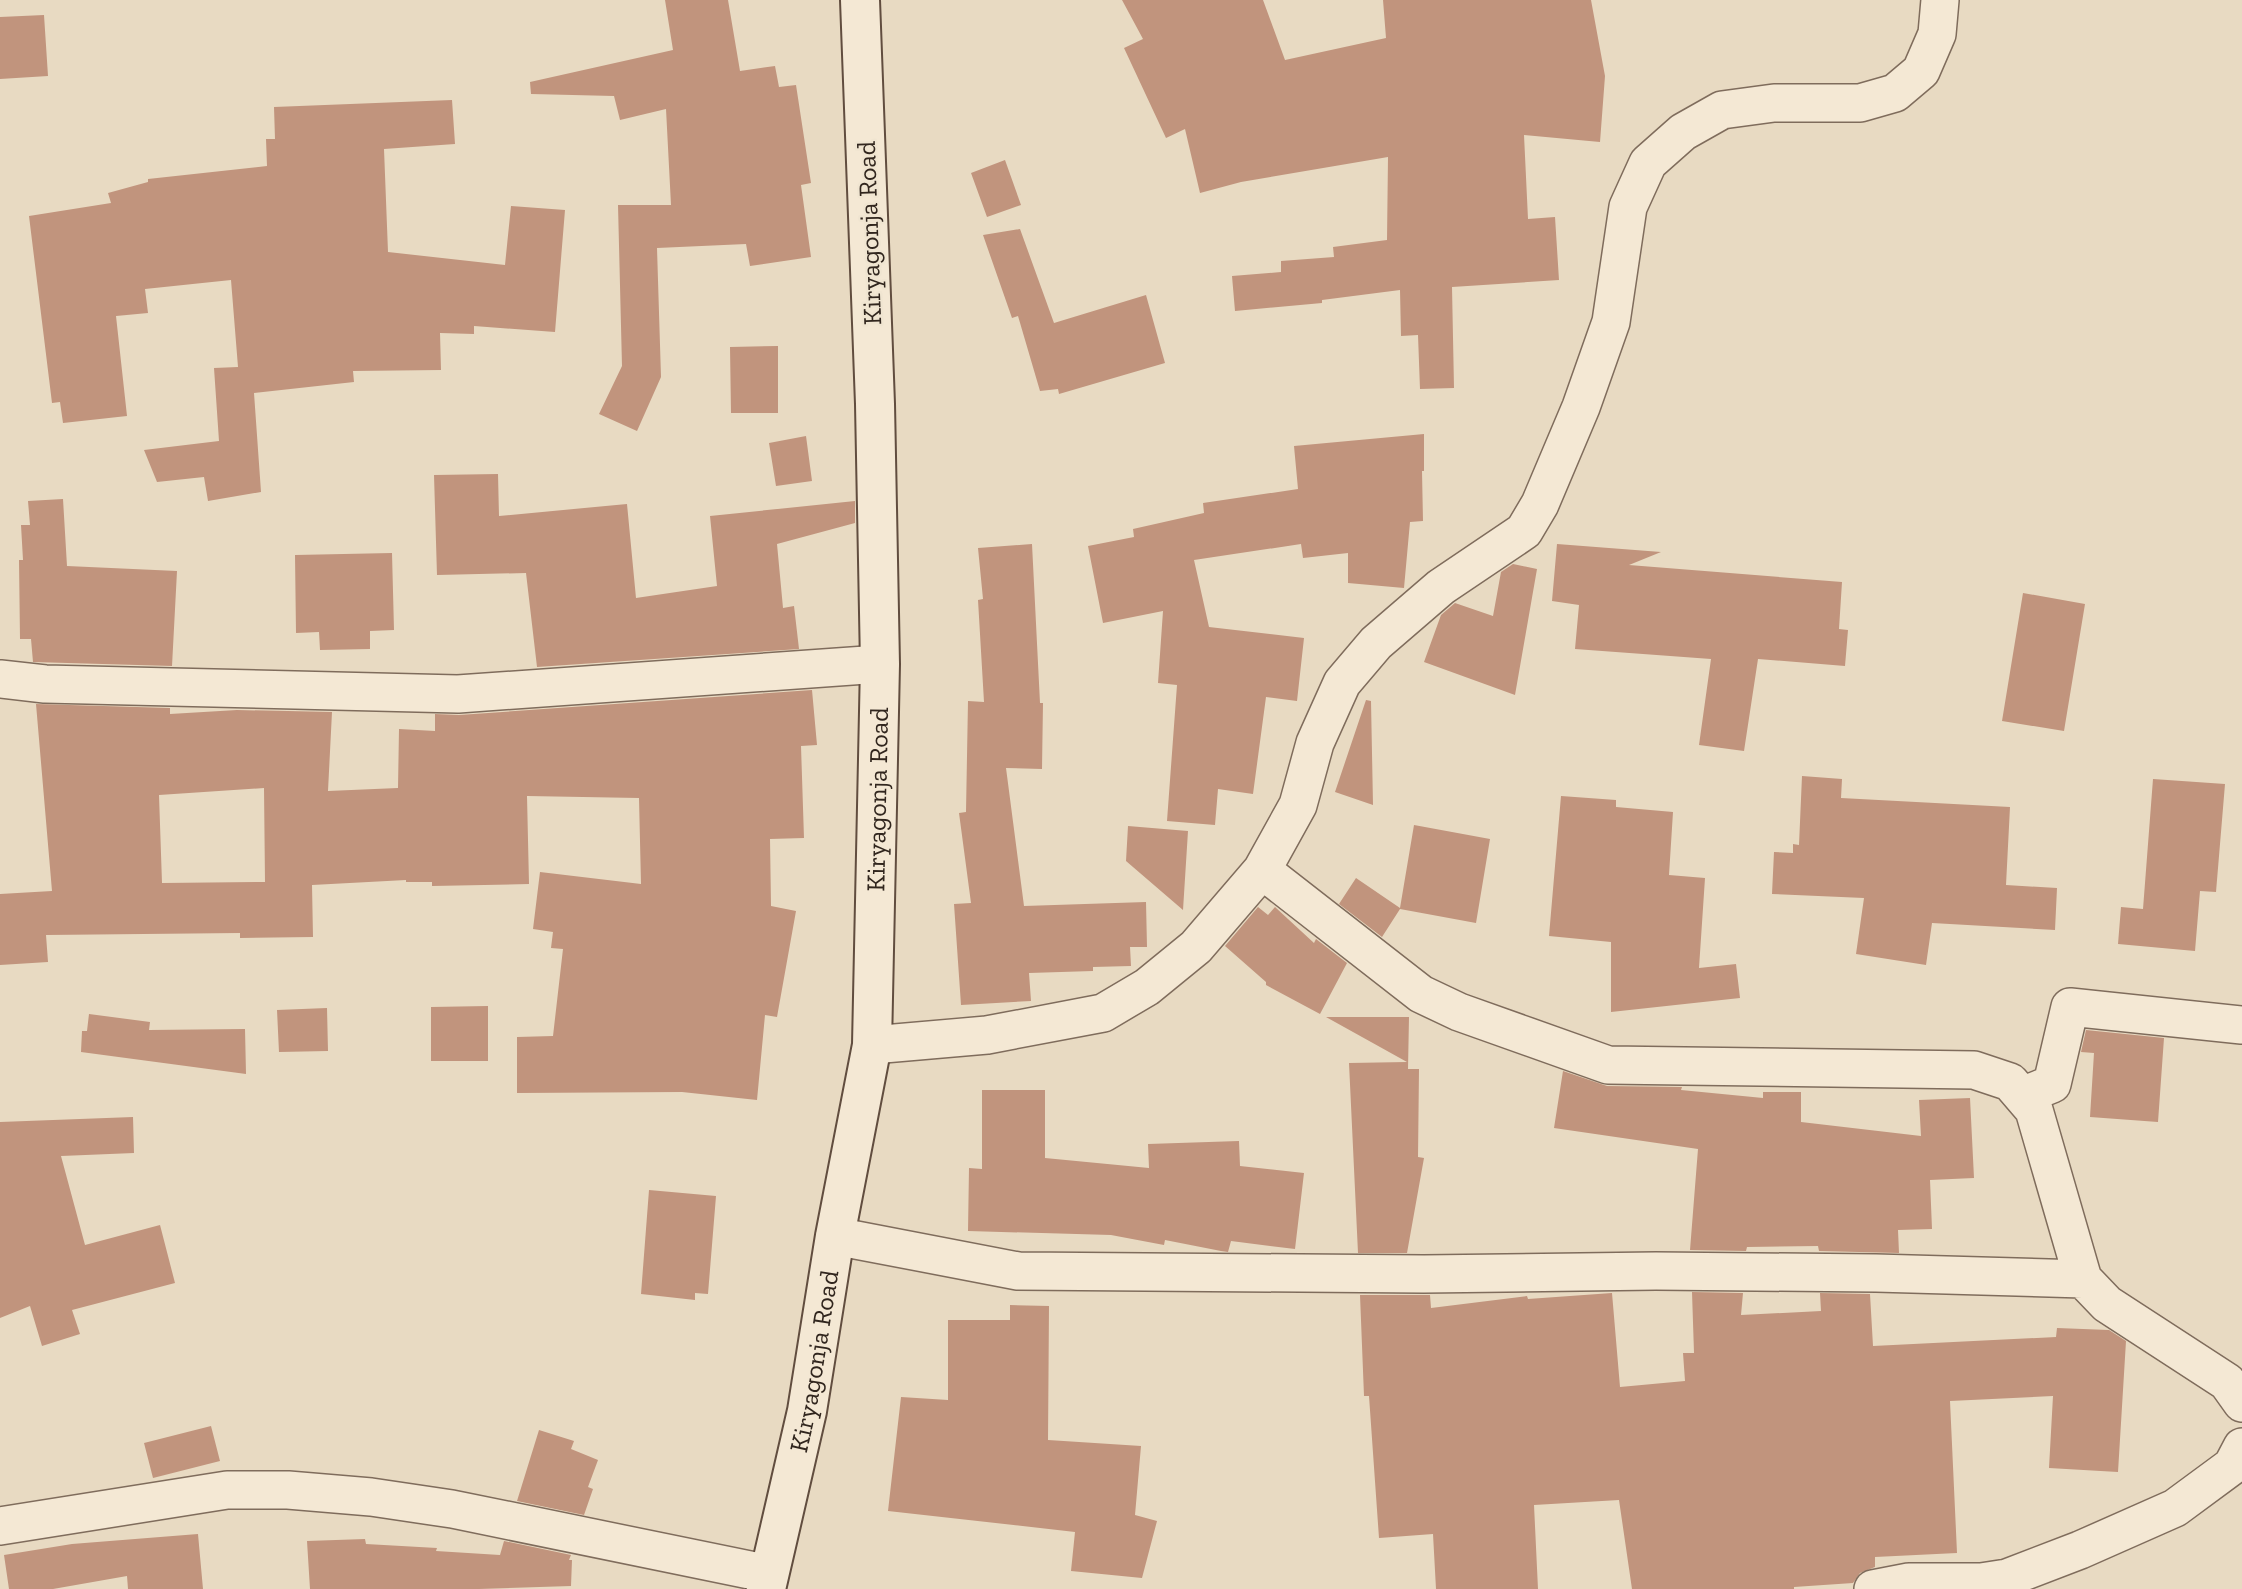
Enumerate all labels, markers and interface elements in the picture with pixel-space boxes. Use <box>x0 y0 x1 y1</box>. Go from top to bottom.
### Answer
street label: Kiryagonja Road <box>850 140 888 326</box>
street label: Kiryagonja Road <box>859 707 895 892</box>
street label: Kiryagonja Road <box>782 1268 845 1455</box>

